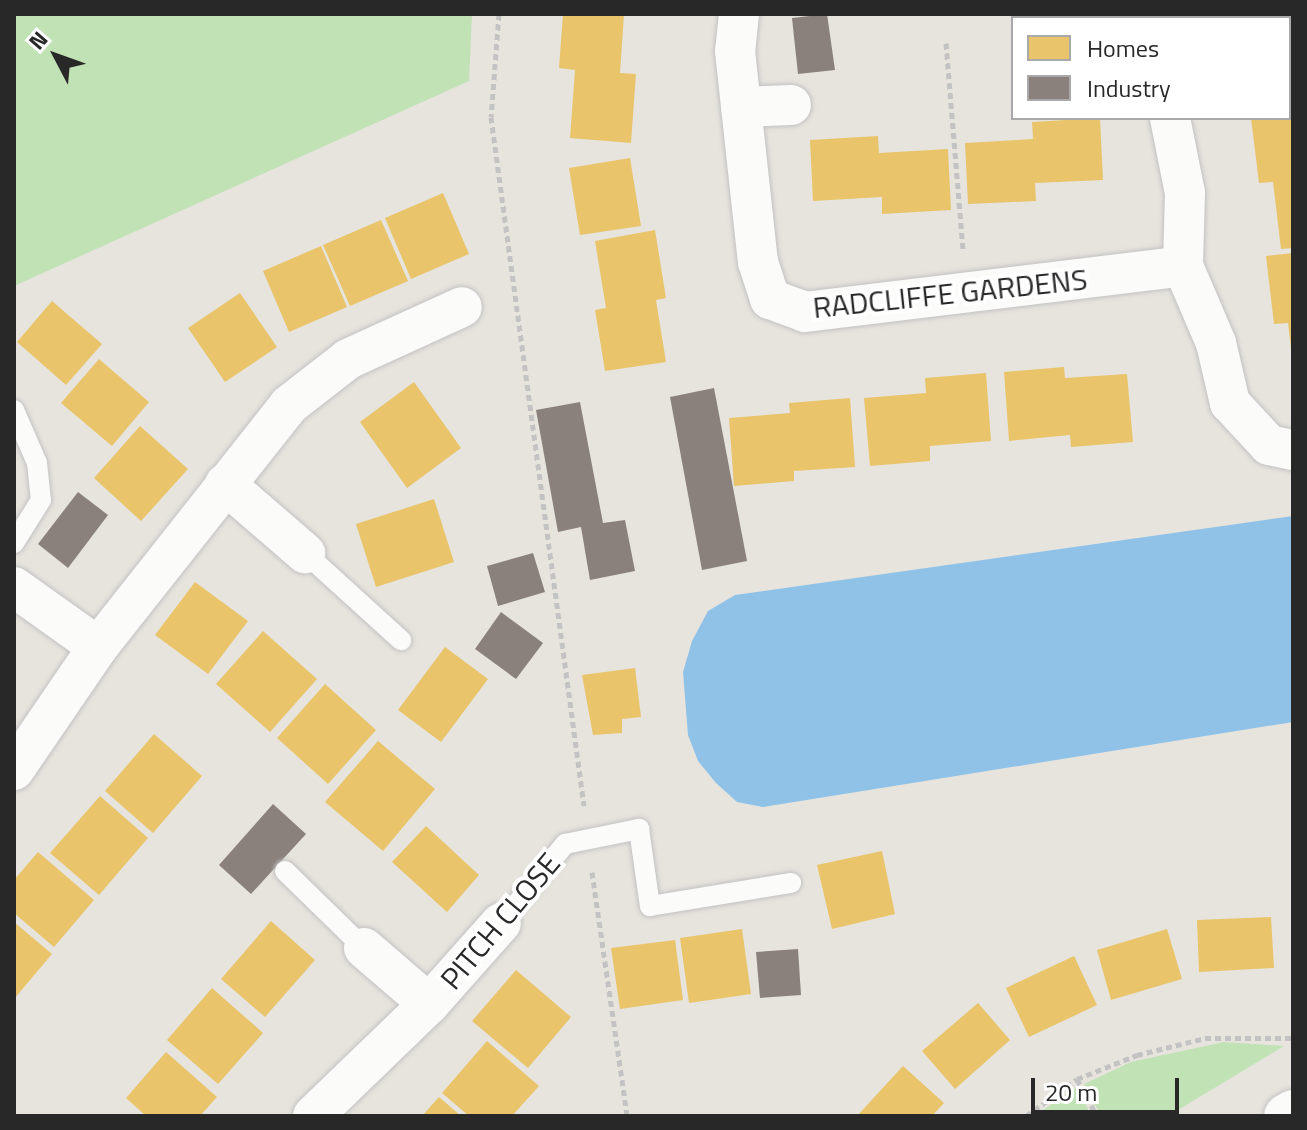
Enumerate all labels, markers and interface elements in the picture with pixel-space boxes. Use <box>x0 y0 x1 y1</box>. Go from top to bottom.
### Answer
north arrow <box>16 16 96 96</box>
legend <box>1011 16 1291 120</box>
text: N <box>20 23 56 57</box>
text: Homes <box>1087 30 1159 66</box>
text: Industry <box>1087 70 1171 106</box>
street label: RADCLIFFE GARDENS <box>811 261 1089 325</box>
street label: PITCH CLOSE <box>433 846 567 996</box>
scale bar <box>1035 1062 1183 1112</box>
text: 20 m <box>1045 1074 1097 1110</box>

